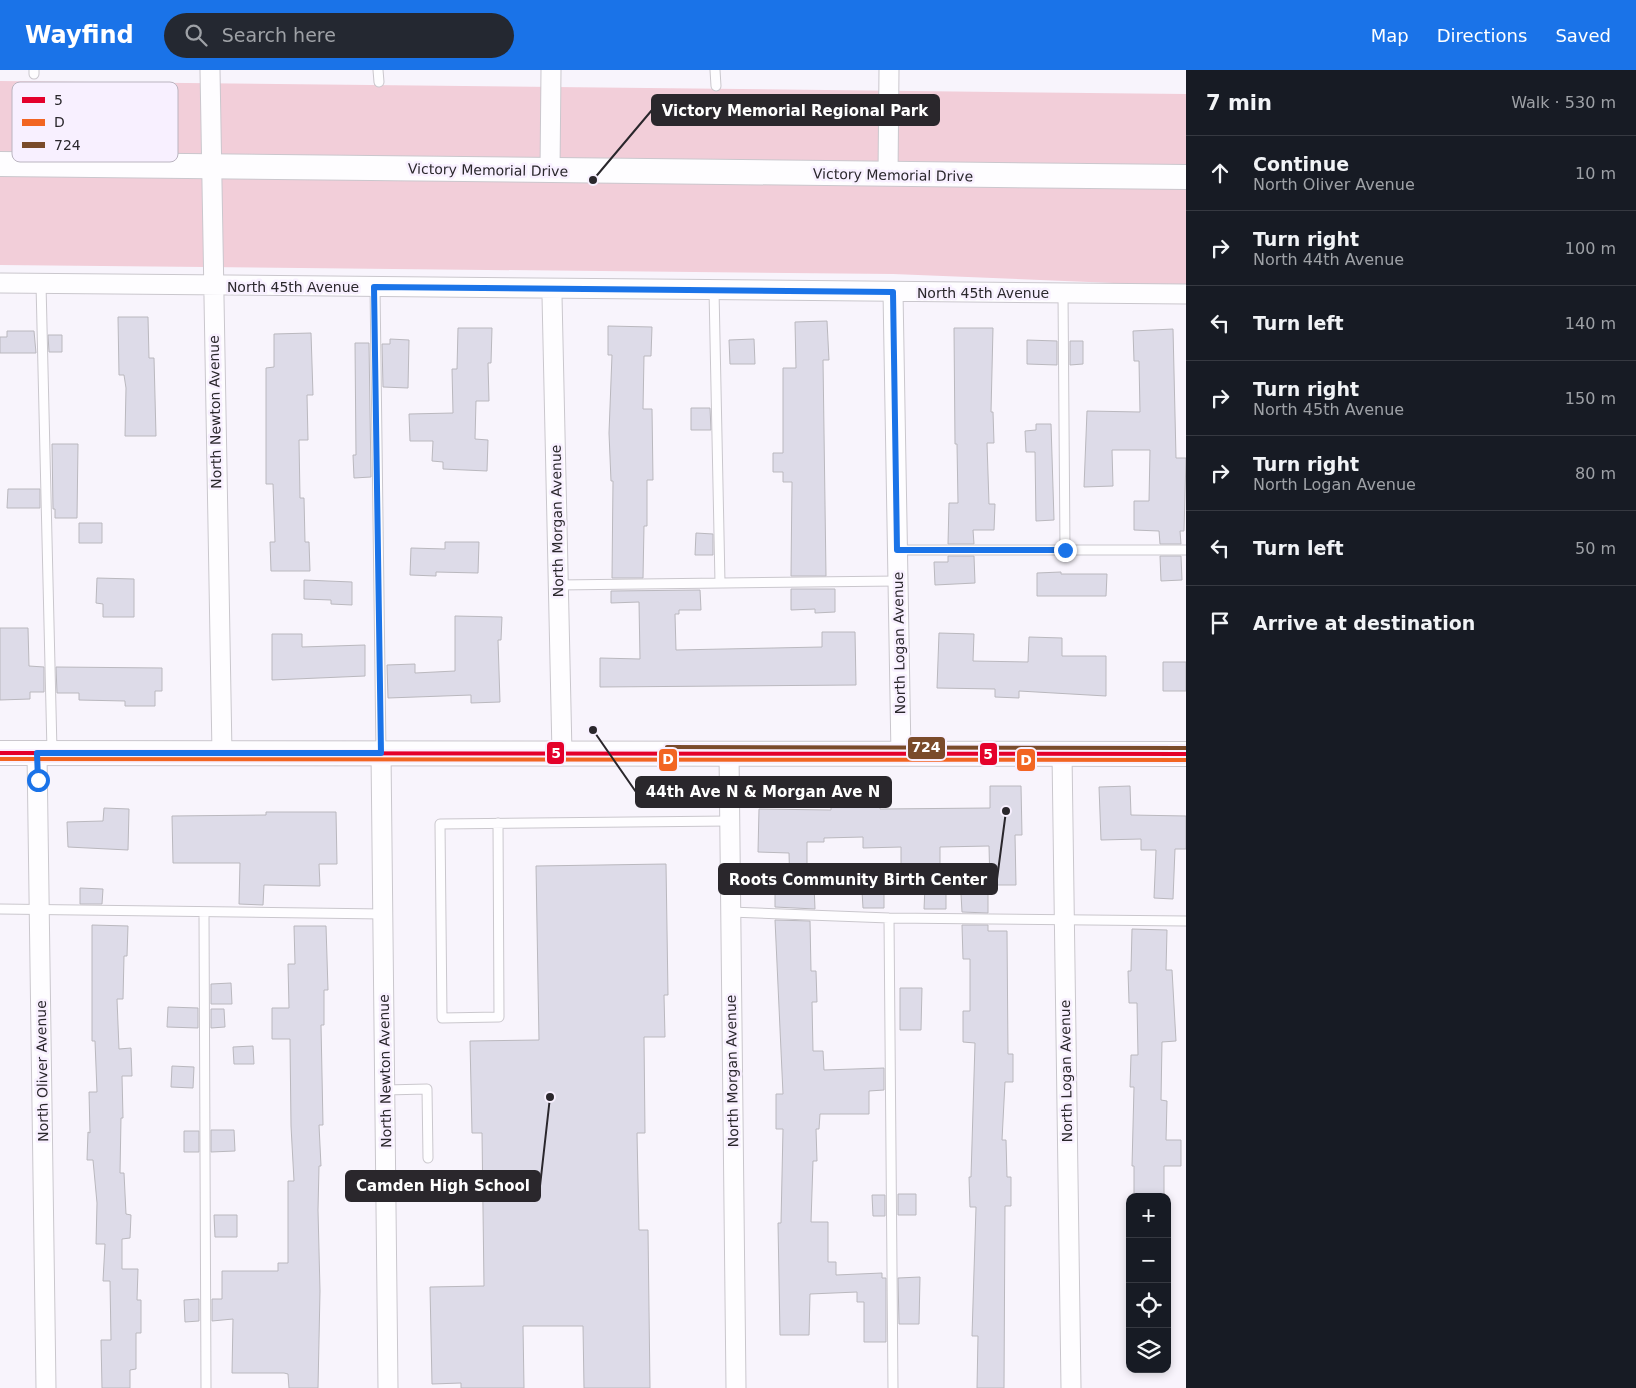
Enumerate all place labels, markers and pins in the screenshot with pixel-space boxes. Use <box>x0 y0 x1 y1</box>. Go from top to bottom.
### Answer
callout: Victory Memorial Regional Park <box>652 95 939 125</box>
callout: 44th Ave N & Morgan Ave N <box>636 777 891 807</box>
callout: Roots Community Birth Center <box>719 864 997 894</box>
callout: Camden High School <box>346 1171 540 1201</box>

